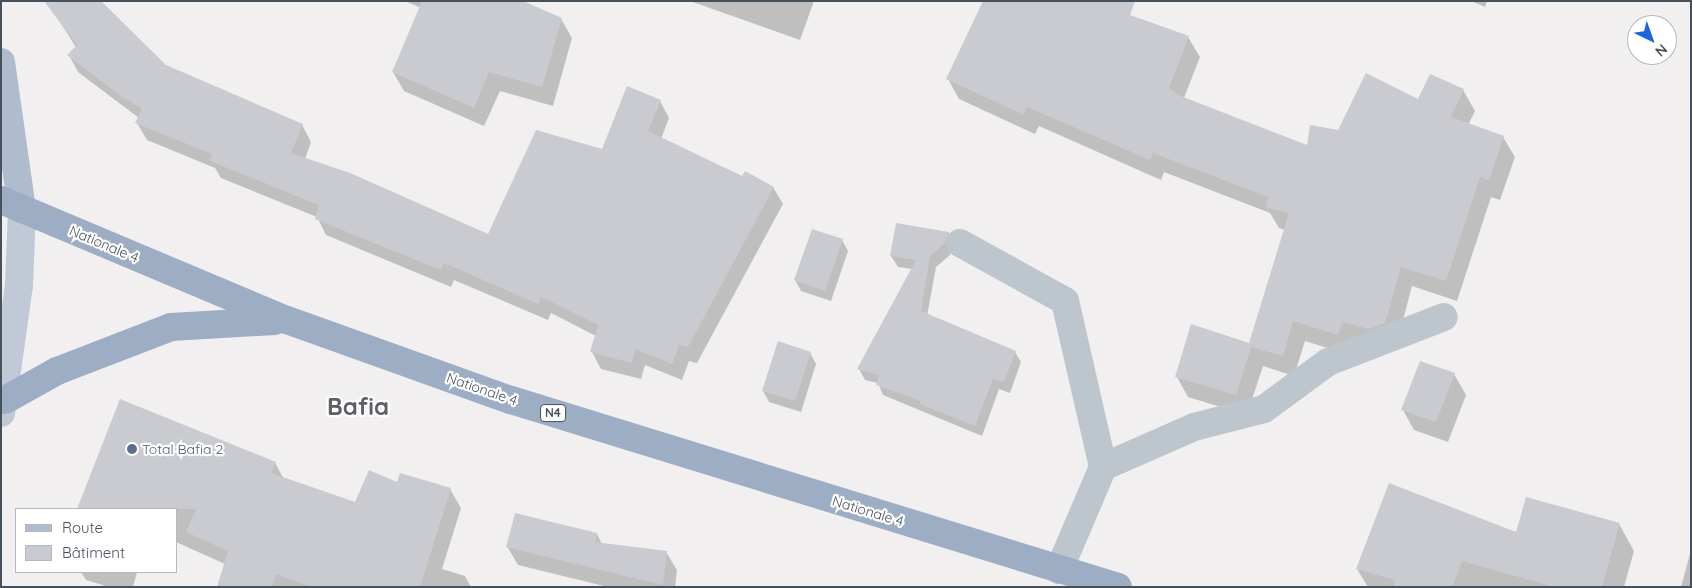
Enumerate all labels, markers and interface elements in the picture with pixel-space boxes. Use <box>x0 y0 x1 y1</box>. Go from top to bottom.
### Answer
north arrow <box>1627 15 1677 65</box>
text: N <box>1652 40 1671 61</box>
street label: Nationale 4 <box>67 222 141 266</box>
street label: Nationale 4 <box>444 369 520 409</box>
district label: Bafia <box>327 393 389 421</box>
road number: N4 <box>539 403 567 422</box>
place label: Total Bafia 2 <box>142 441 223 457</box>
marker: Total Bafia 2 <box>126 443 138 455</box>
street label: Nationale 4 <box>830 492 906 530</box>
legend <box>15 508 178 573</box>
text: Route <box>62 518 103 537</box>
text: Bâtiment <box>62 543 125 562</box>

